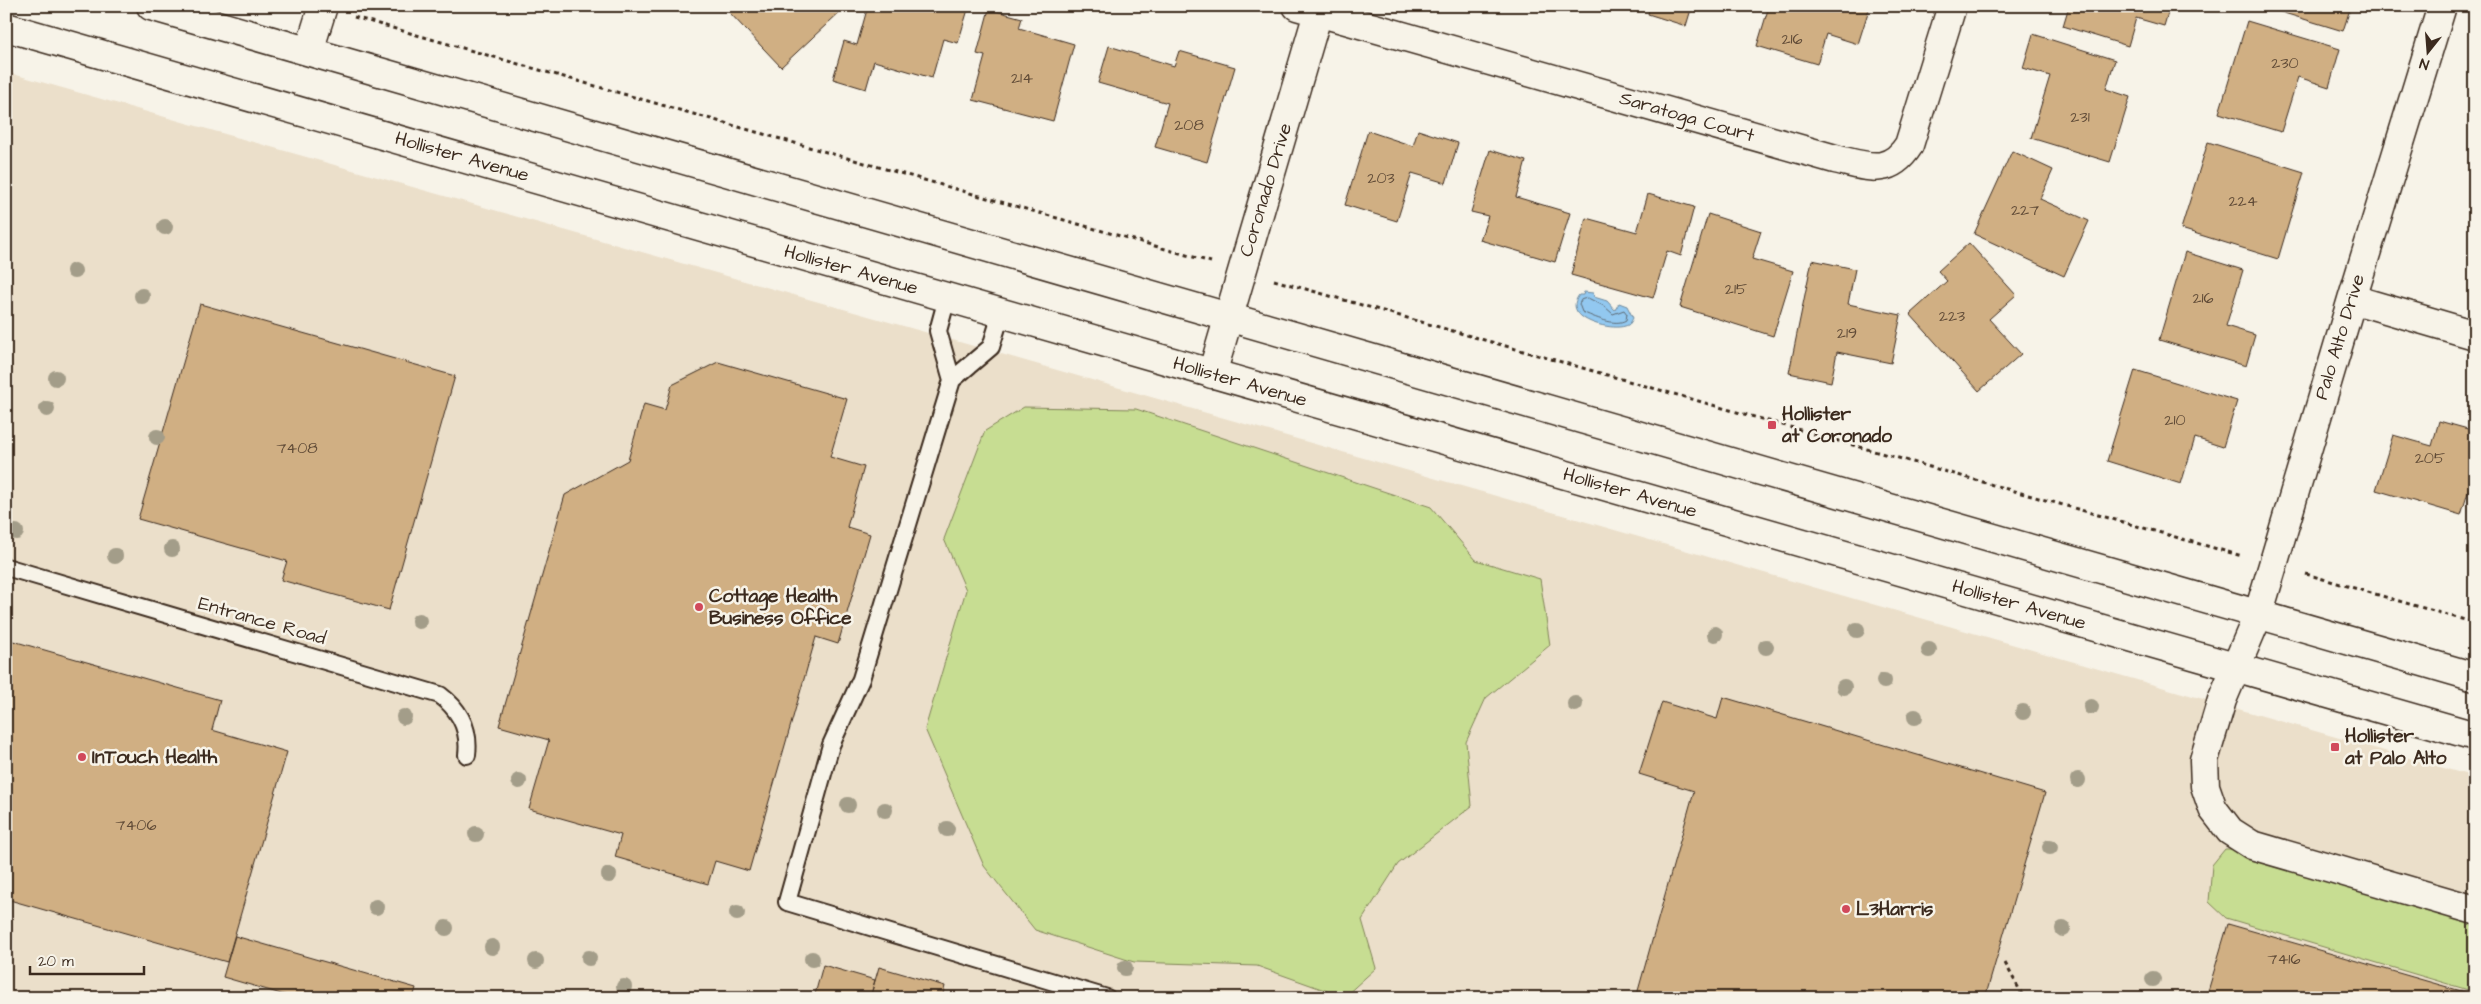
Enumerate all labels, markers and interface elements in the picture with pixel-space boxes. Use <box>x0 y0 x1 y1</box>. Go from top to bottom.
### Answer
house number: 216 <box>1781 28 1803 50</box>
north arrow <box>2404 28 2454 78</box>
house number: 230 <box>2271 52 2299 74</box>
text: N <box>2417 53 2432 74</box>
house number: 214 <box>1011 67 1033 89</box>
street label: Saratoga Court <box>1616 85 1758 150</box>
house number: 231 <box>2070 106 2090 128</box>
house number: 208 <box>1174 114 1204 136</box>
street label: Coronado Drive <box>1233 120 1299 260</box>
street label: Hollister Avenue <box>392 125 532 189</box>
house number: 203 <box>1367 167 1395 189</box>
house number: 224 <box>2228 190 2258 212</box>
house number: 227 <box>2011 199 2039 221</box>
street label: Hollister Avenue <box>781 238 921 302</box>
street label: Palo Alto Drive <box>2308 271 2372 403</box>
house number: 215 <box>1725 278 1748 300</box>
house number: 216 <box>2192 287 2214 309</box>
house number: 223 <box>1939 305 1965 327</box>
house number: 219 <box>1837 322 1857 344</box>
street label: Hollister Avenue <box>1170 350 1310 414</box>
place label: Hollister at Coronado <box>1781 401 1892 450</box>
house number: 210 <box>2164 409 2186 431</box>
marker: Hollister at Coronado <box>1766 419 1778 431</box>
house number: 7408 <box>276 437 318 459</box>
house number: 205 <box>2415 447 2446 469</box>
street label: Hollister Avenue <box>1560 461 1700 525</box>
street label: Hollister Avenue <box>1949 573 2089 637</box>
place label: Cottage Health Business Office <box>709 583 852 632</box>
street label: Entrance Road <box>195 590 329 652</box>
marker: Cottage Health Business Office <box>693 601 705 613</box>
place label: Hollister at Palo Alto <box>2344 723 2447 772</box>
marker: Hollister at Palo Alto <box>2329 741 2341 753</box>
place label: InTouch Health <box>92 744 218 771</box>
marker: InTouch Health <box>76 751 88 763</box>
house number: 7406 <box>116 814 156 836</box>
place label: L3Harris <box>1856 896 1934 923</box>
marker: L3Harris <box>1840 903 1852 915</box>
scale bar <box>30 944 144 976</box>
house number: 7416 <box>2268 948 2300 970</box>
text: 20 m <box>38 951 74 972</box>

